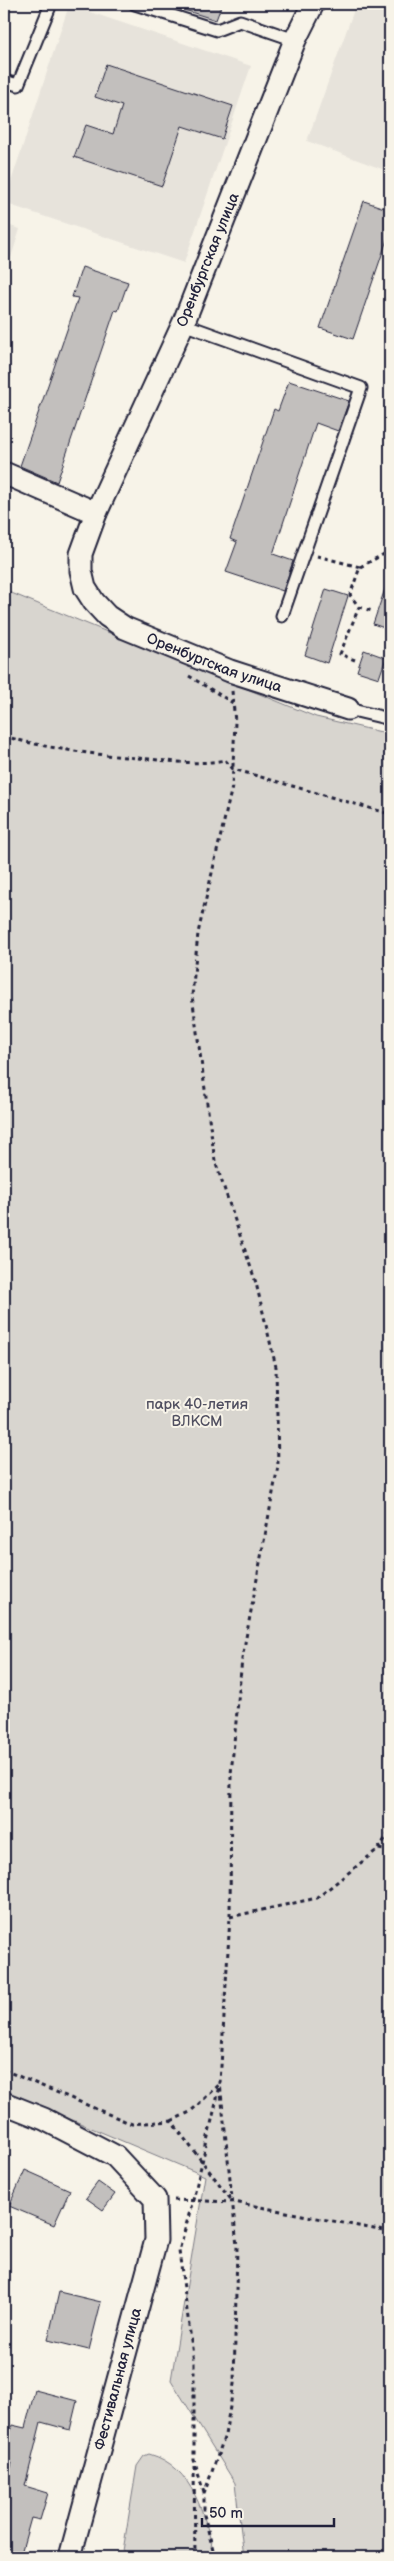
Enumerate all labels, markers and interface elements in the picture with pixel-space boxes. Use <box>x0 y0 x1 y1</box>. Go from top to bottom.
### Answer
street label: Оренбургская улица <box>172 190 244 330</box>
street label: Оренбургская улица <box>144 628 284 697</box>
park label: парк 40-летия ВЛКСМ <box>146 1395 248 1431</box>
street label: Фестивальная улица <box>90 2306 146 2452</box>
scale bar <box>202 2496 334 2528</box>
text: 50 m <box>209 2504 243 2523</box>

